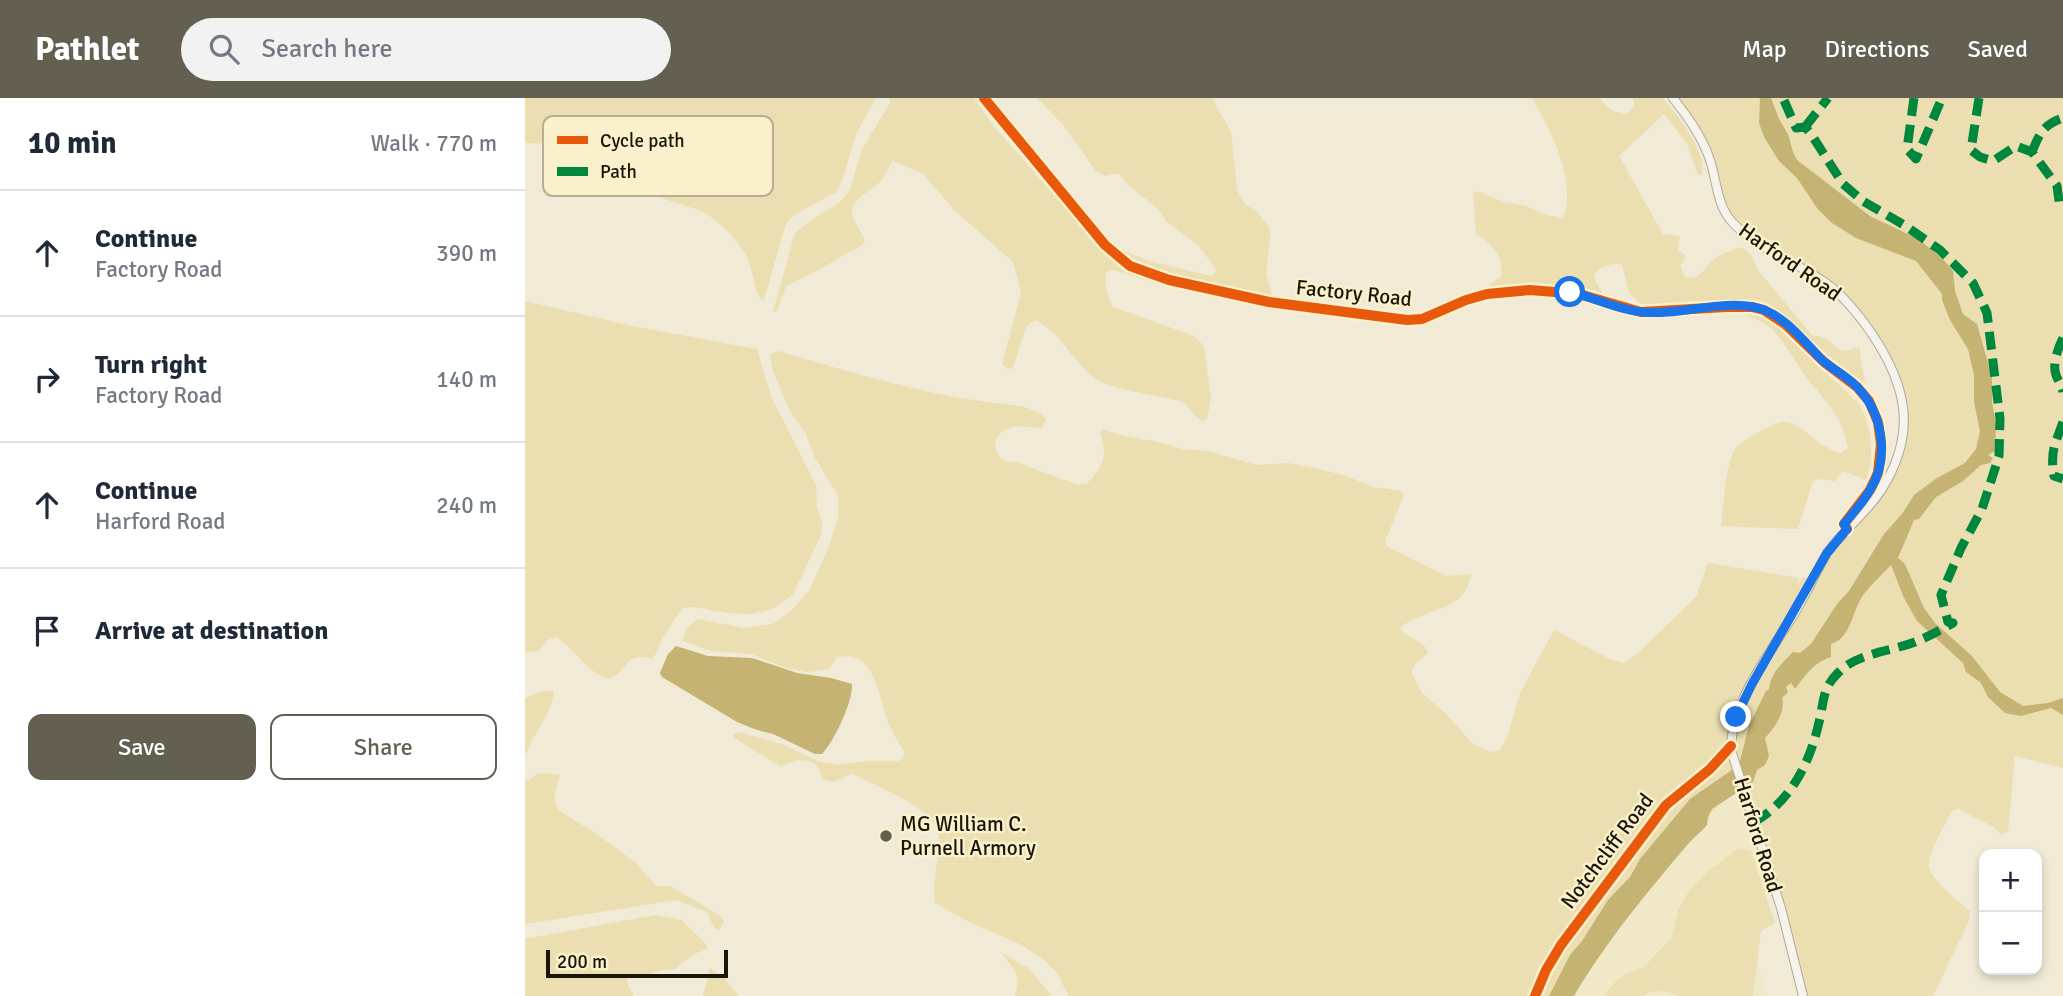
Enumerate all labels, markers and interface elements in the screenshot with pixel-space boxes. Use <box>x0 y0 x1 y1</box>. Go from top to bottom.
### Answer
search box <box>181 18 671 81</box>
text: Pathlet <box>35 29 139 70</box>
icon: search <box>205 30 243 68</box>
text: Search here <box>261 33 393 65</box>
text: Map <box>1742 34 1787 64</box>
text: Directions <box>1825 34 1930 64</box>
text: Saved <box>1968 34 2028 64</box>
legend <box>543 116 773 196</box>
text: 10 min <box>28 125 117 162</box>
text: Walk · 770 m <box>371 129 497 158</box>
text: Cycle path <box>600 129 685 153</box>
text: Path <box>600 160 637 184</box>
street label: Harford Road <box>1734 217 1846 307</box>
text: Continue <box>95 223 197 255</box>
icon: ahead <box>28 234 66 272</box>
text: 390 m <box>436 239 497 268</box>
text: Factory Road <box>95 255 223 284</box>
street label: Factory Road <box>1295 274 1413 312</box>
route start <box>1554 276 1585 307</box>
text: Turn right <box>95 349 207 381</box>
icon: right <box>28 360 66 398</box>
text: 140 m <box>436 365 497 394</box>
text: Factory Road <box>95 381 223 410</box>
text: Continue <box>95 475 197 507</box>
icon: ahead <box>28 486 66 524</box>
text: 240 m <box>436 491 497 520</box>
text: Harford Road <box>95 507 226 536</box>
icon: arrive <box>28 612 66 650</box>
text: Arrive at destination <box>95 615 328 647</box>
route end <box>1720 701 1751 732</box>
button: Save <box>28 714 256 780</box>
button: Share <box>270 714 497 780</box>
street label: Harford Road <box>1728 774 1788 896</box>
street label: Notchcliff Road <box>1555 788 1659 914</box>
place label: MG William C. Purnell Armory <box>900 811 1036 861</box>
marker: MG William C. Purnell Armory <box>878 828 894 844</box>
map controls <box>1979 849 2042 975</box>
button: + <box>1979 849 2042 912</box>
button: − <box>1979 912 2042 975</box>
scale bar <box>546 947 728 979</box>
text: 200 m <box>557 950 607 974</box>

